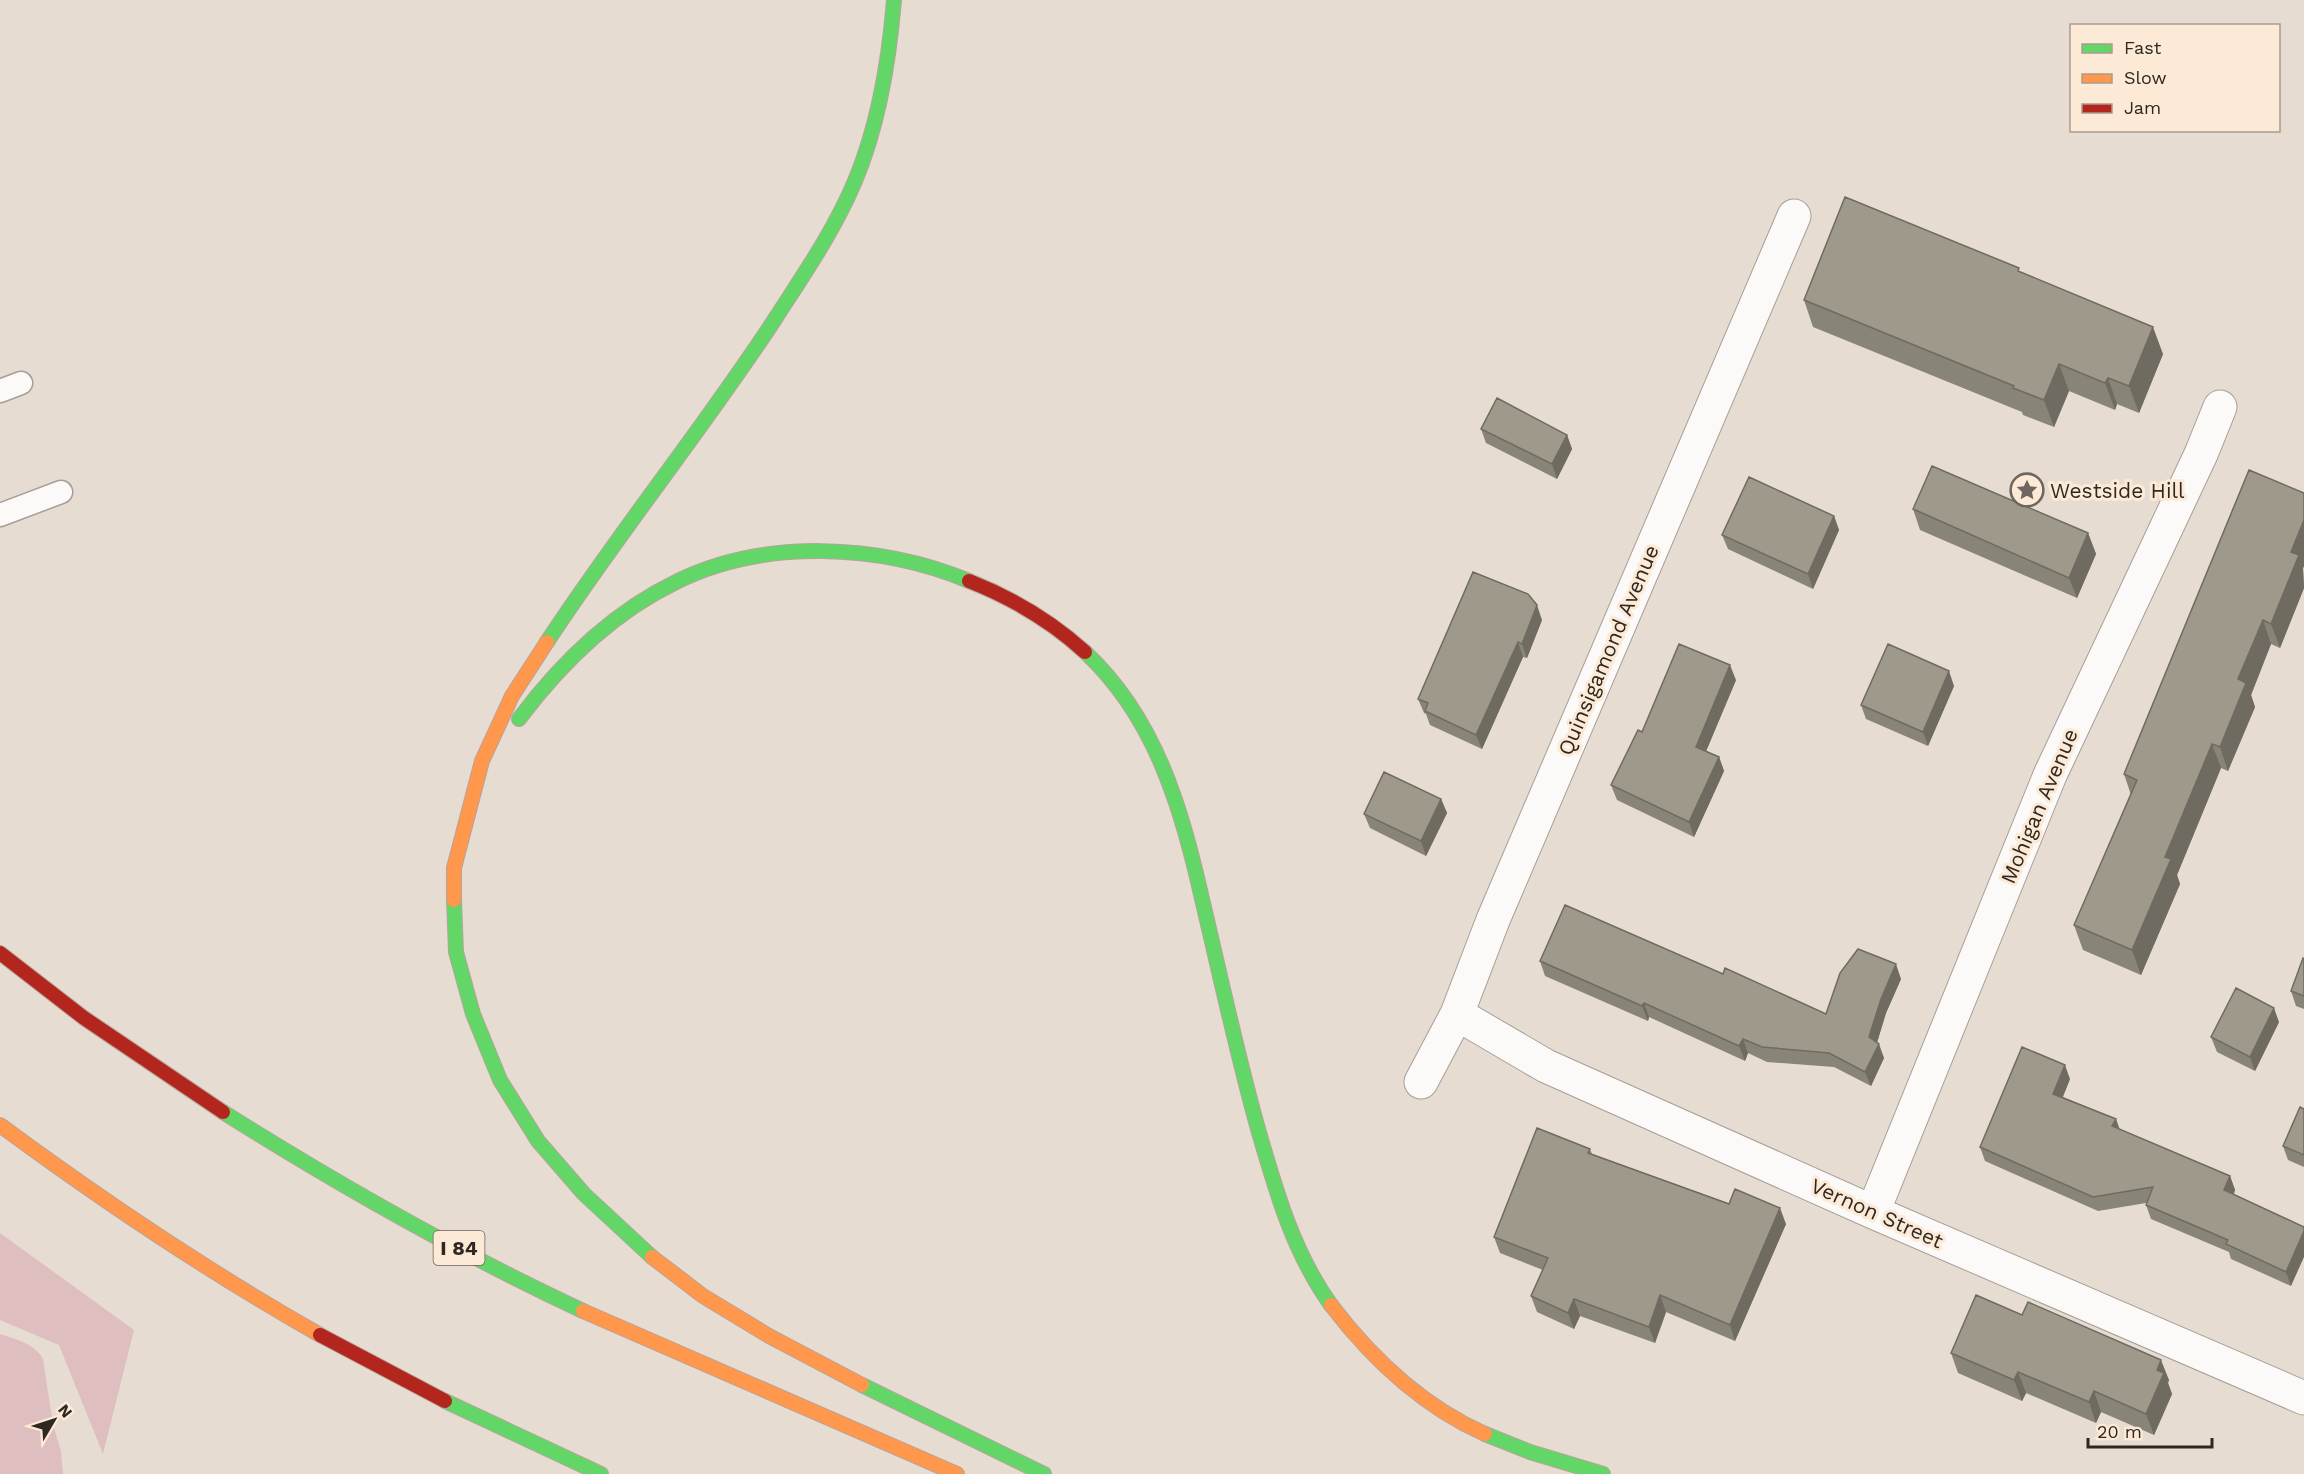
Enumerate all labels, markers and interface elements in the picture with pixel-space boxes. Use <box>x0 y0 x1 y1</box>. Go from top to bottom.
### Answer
legend <box>2070 24 2280 132</box>
text: Fast <box>2124 37 2162 58</box>
text: Slow <box>2124 67 2167 88</box>
text: Jam <box>2124 97 2161 118</box>
place icon: Westside Hill <box>2009 472 2045 508</box>
place label: Westside Hill <box>2050 478 2185 503</box>
street label: Quinsigamond Avenue <box>1552 541 1664 759</box>
street label: Mohigan Avenue <box>1995 725 2083 887</box>
street label: Vernon Street <box>1807 1173 1947 1253</box>
road number: I 84 <box>434 1231 484 1265</box>
north arrow <box>24 1390 84 1450</box>
text: N <box>54 1400 76 1421</box>
scale bar <box>2088 1411 2212 1449</box>
text: 20 m <box>2097 1421 2142 1442</box>

